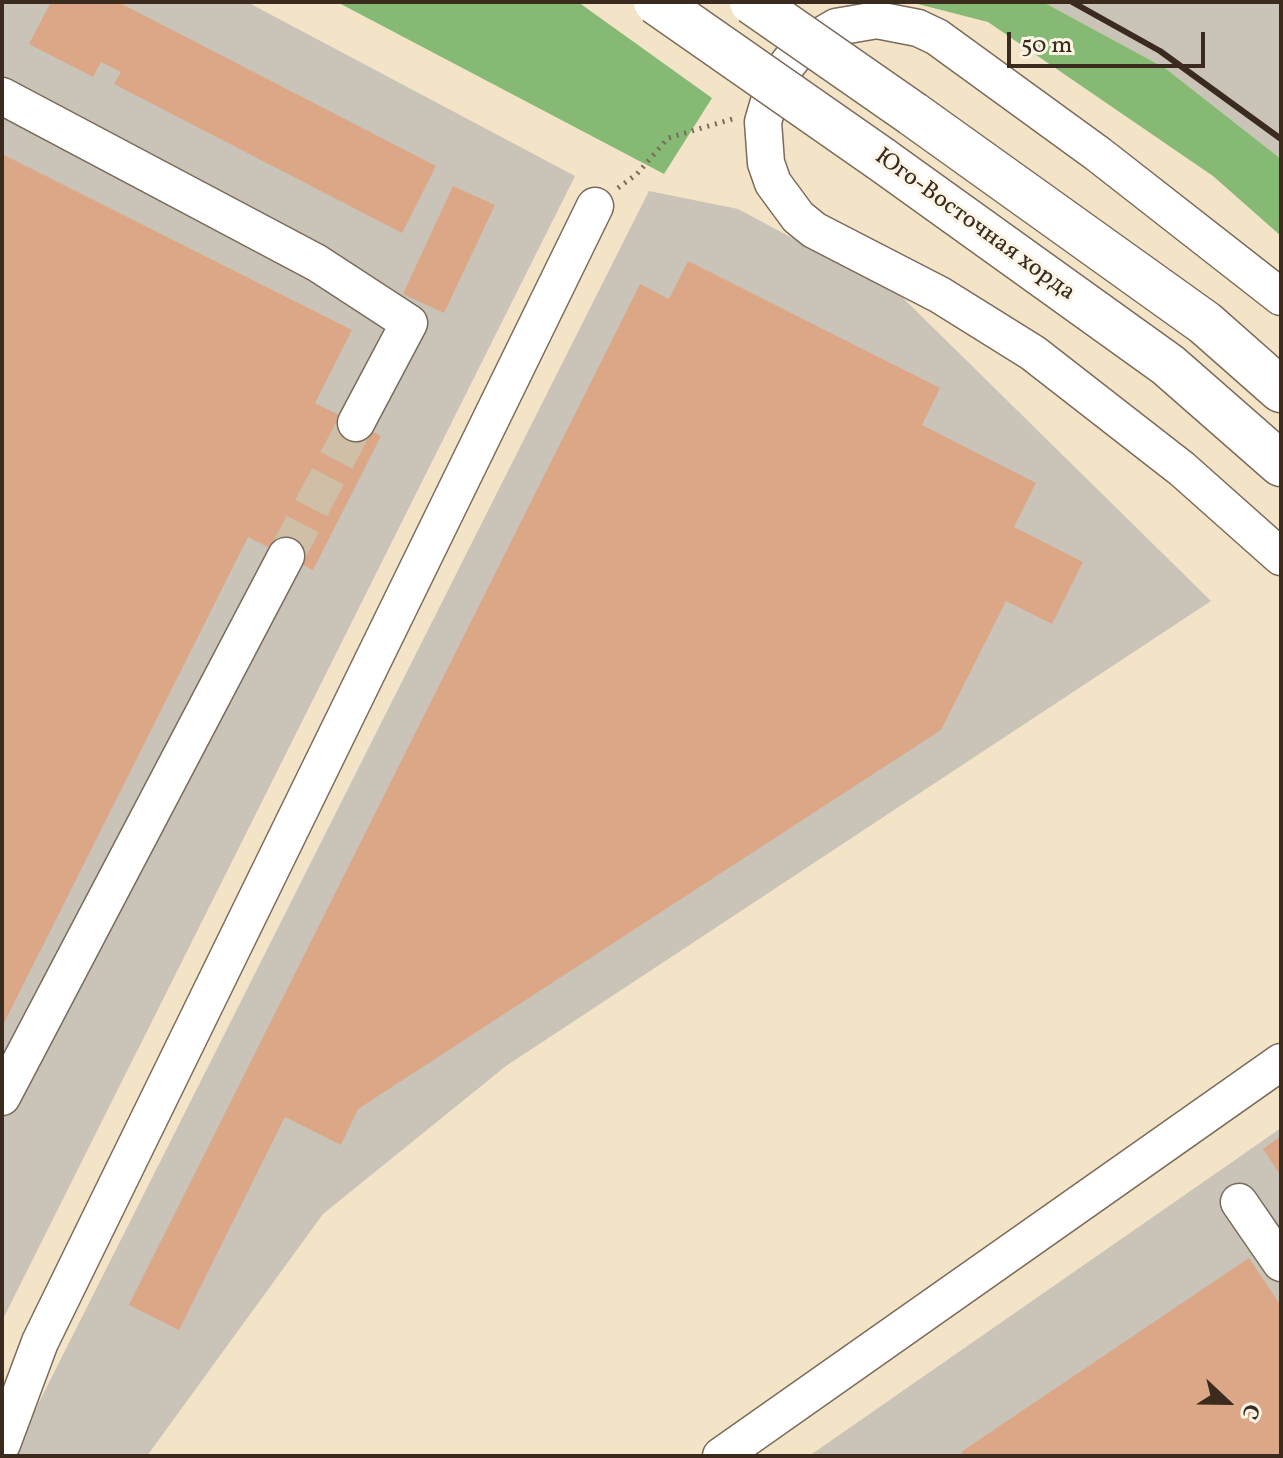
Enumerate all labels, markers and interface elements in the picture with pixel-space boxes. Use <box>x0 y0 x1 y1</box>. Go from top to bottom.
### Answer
scale bar <box>1011 16 1209 66</box>
text: 50 m <box>1021 29 1073 63</box>
street label: Юго-Восточная хорда <box>868 144 1080 308</box>
north arrow <box>1187 1362 1267 1442</box>
text: С <box>1233 1399 1267 1424</box>

